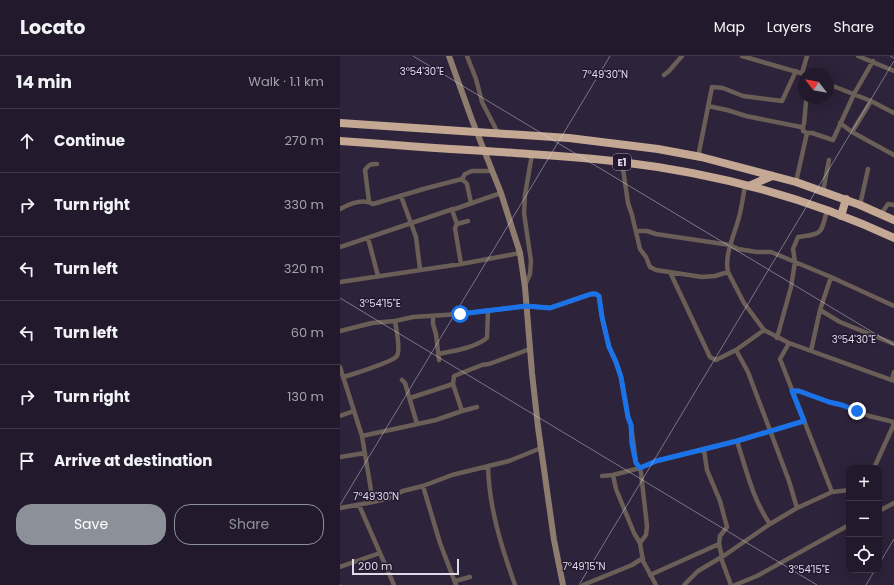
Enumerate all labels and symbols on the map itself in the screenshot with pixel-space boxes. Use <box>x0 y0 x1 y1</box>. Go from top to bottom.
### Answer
text: 3°54'30"E <box>400 64 444 79</box>
text: 7°49'30"N <box>582 67 628 82</box>
north arrow <box>798 68 834 104</box>
road number: E1 <box>613 154 631 170</box>
text: 3°54'15"E <box>359 296 401 311</box>
route start <box>451 305 469 323</box>
text: 3°54'30"E <box>832 332 876 347</box>
route end <box>848 402 866 420</box>
text: 7°49'30"N <box>353 489 399 504</box>
scale bar <box>352 557 459 576</box>
text: 7°49'15"N <box>562 559 606 574</box>
text: 3°54'15"E <box>788 562 830 577</box>

